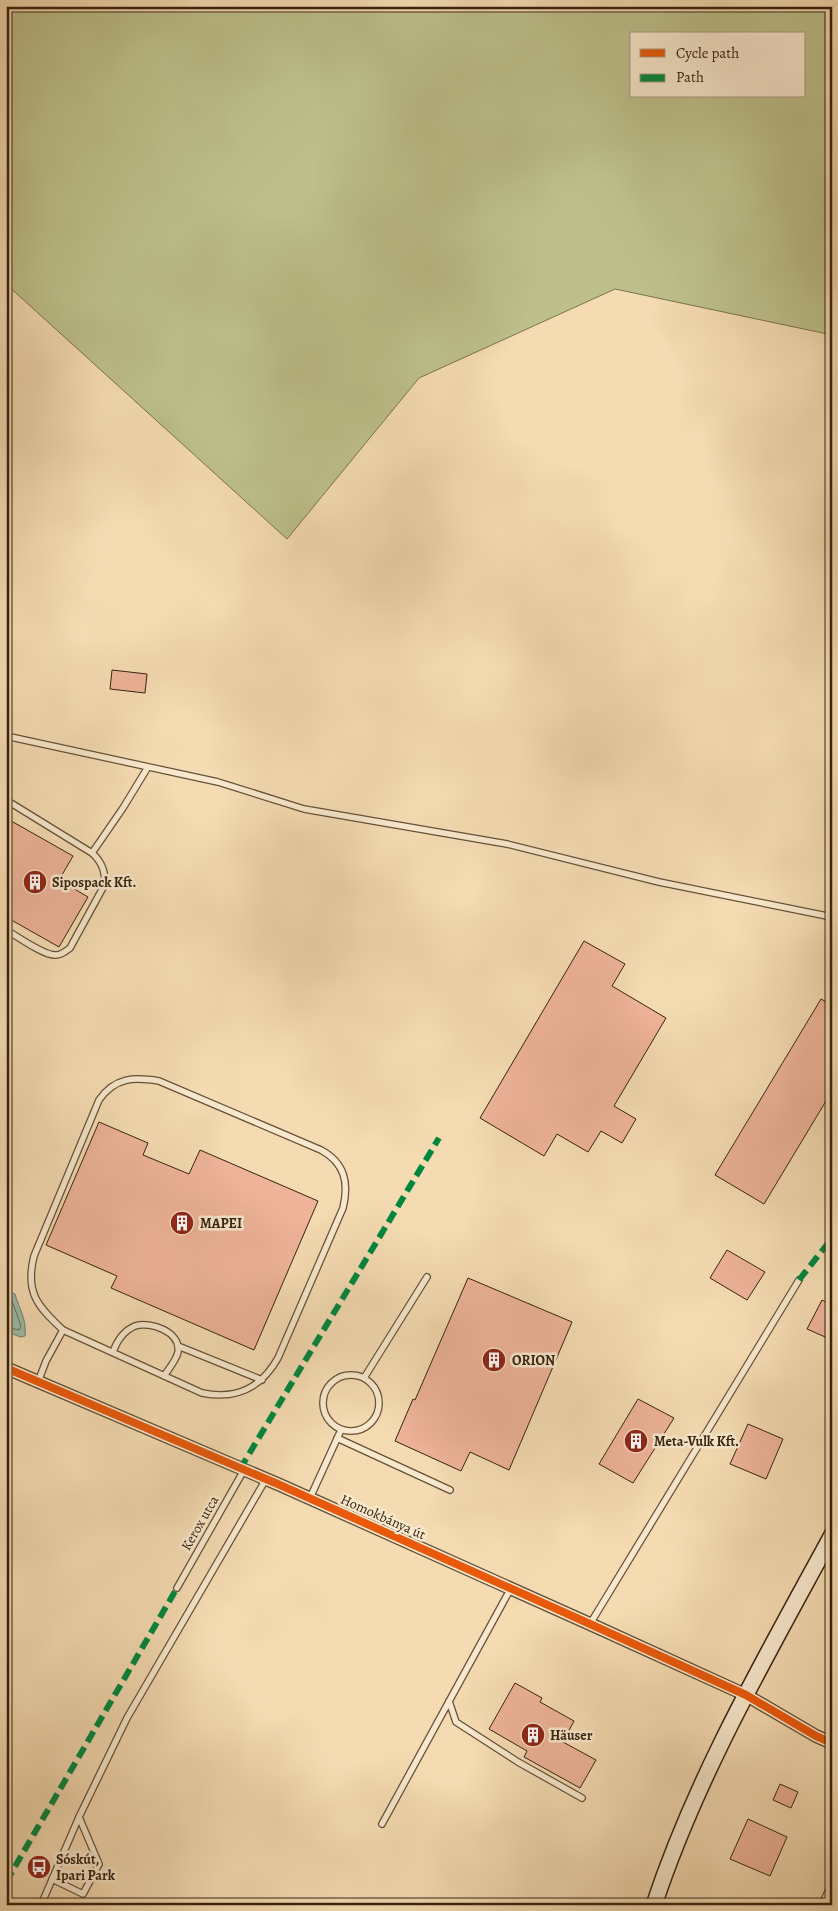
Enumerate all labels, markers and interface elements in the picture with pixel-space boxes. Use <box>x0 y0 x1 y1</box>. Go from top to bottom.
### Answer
legend <box>630 32 806 98</box>
text: Cycle path <box>676 43 739 63</box>
text: Path <box>676 67 704 87</box>
building icon: Sipospack Kft. <box>22 869 48 895</box>
place label: Sipospack Kft. <box>52 873 136 892</box>
building icon: MAPEI <box>169 1210 195 1236</box>
place label: MAPEI <box>200 1214 242 1233</box>
building icon: ORION <box>481 1347 507 1373</box>
place label: ORION <box>512 1351 555 1370</box>
building icon: Meta-Vulk Kft. <box>623 1428 649 1454</box>
place label: Meta-Vulk Kft. <box>654 1432 739 1451</box>
street label: Homokbánya út <box>337 1490 429 1544</box>
street label: Kerox utca <box>177 1492 224 1554</box>
building icon: Häuser <box>520 1722 546 1748</box>
place label: Häuser <box>550 1726 593 1745</box>
place label: Sóskút, Ipari Park <box>56 1850 116 1885</box>
bus stop icon: Sóskút, Ipari Park <box>26 1854 52 1880</box>

